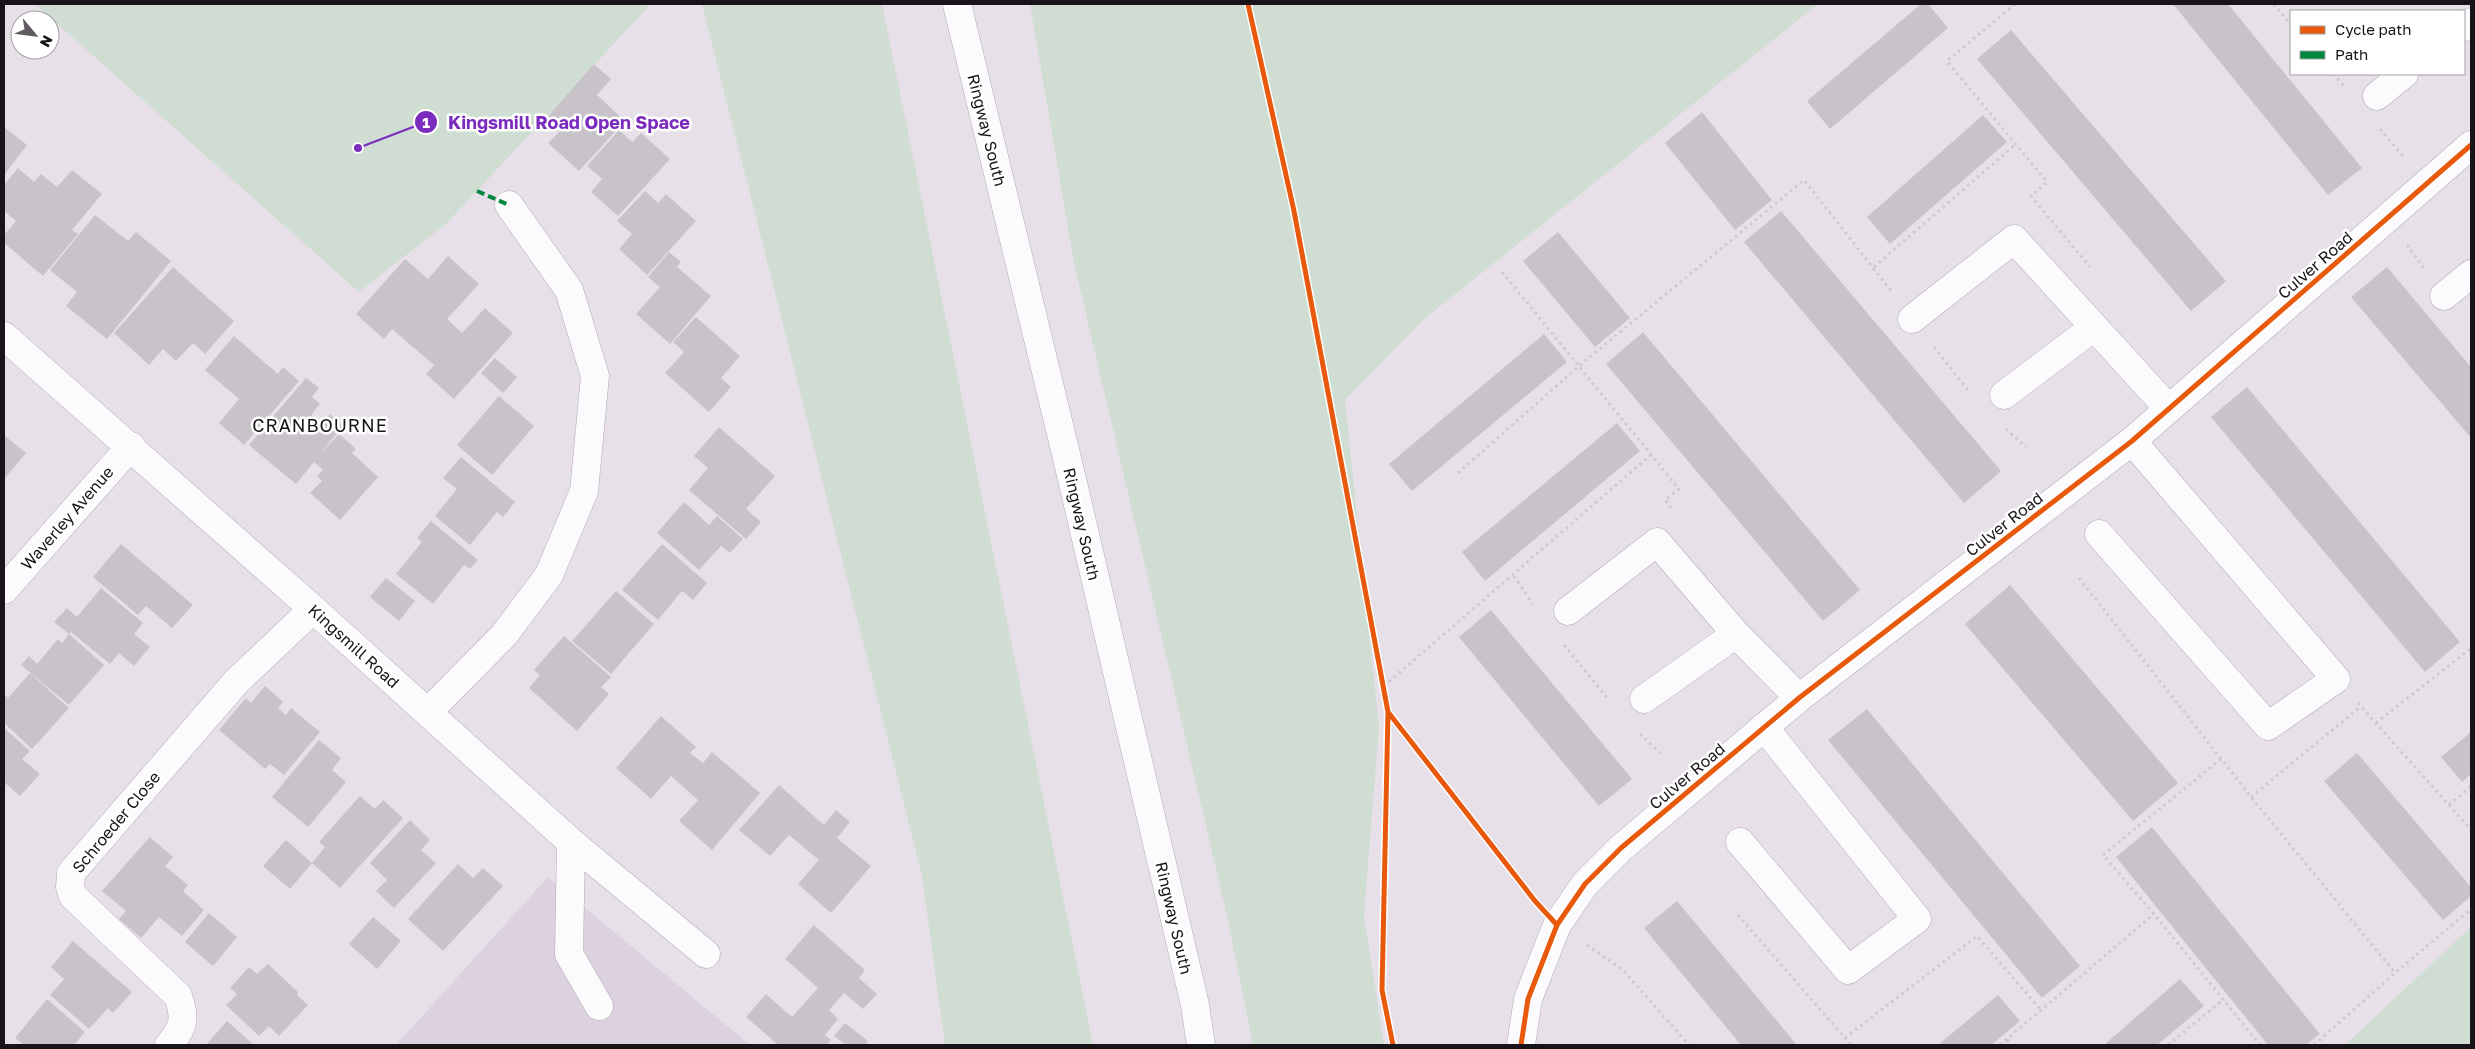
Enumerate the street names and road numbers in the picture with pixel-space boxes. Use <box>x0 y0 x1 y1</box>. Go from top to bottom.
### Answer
street label: Ringway South <box>963 72 1011 188</box>
street label: Culver Road <box>2273 227 2357 303</box>
street label: Waverley Avenue <box>16 462 118 574</box>
street label: Ringway South <box>1059 466 1105 582</box>
street label: Culver Road <box>1961 488 2047 560</box>
street label: Kingsmill Road <box>304 600 404 692</box>
street label: Culver Road <box>1645 739 1729 813</box>
street label: Schroeder Close <box>68 767 164 877</box>
street label: Ringway South <box>1151 860 1197 976</box>

